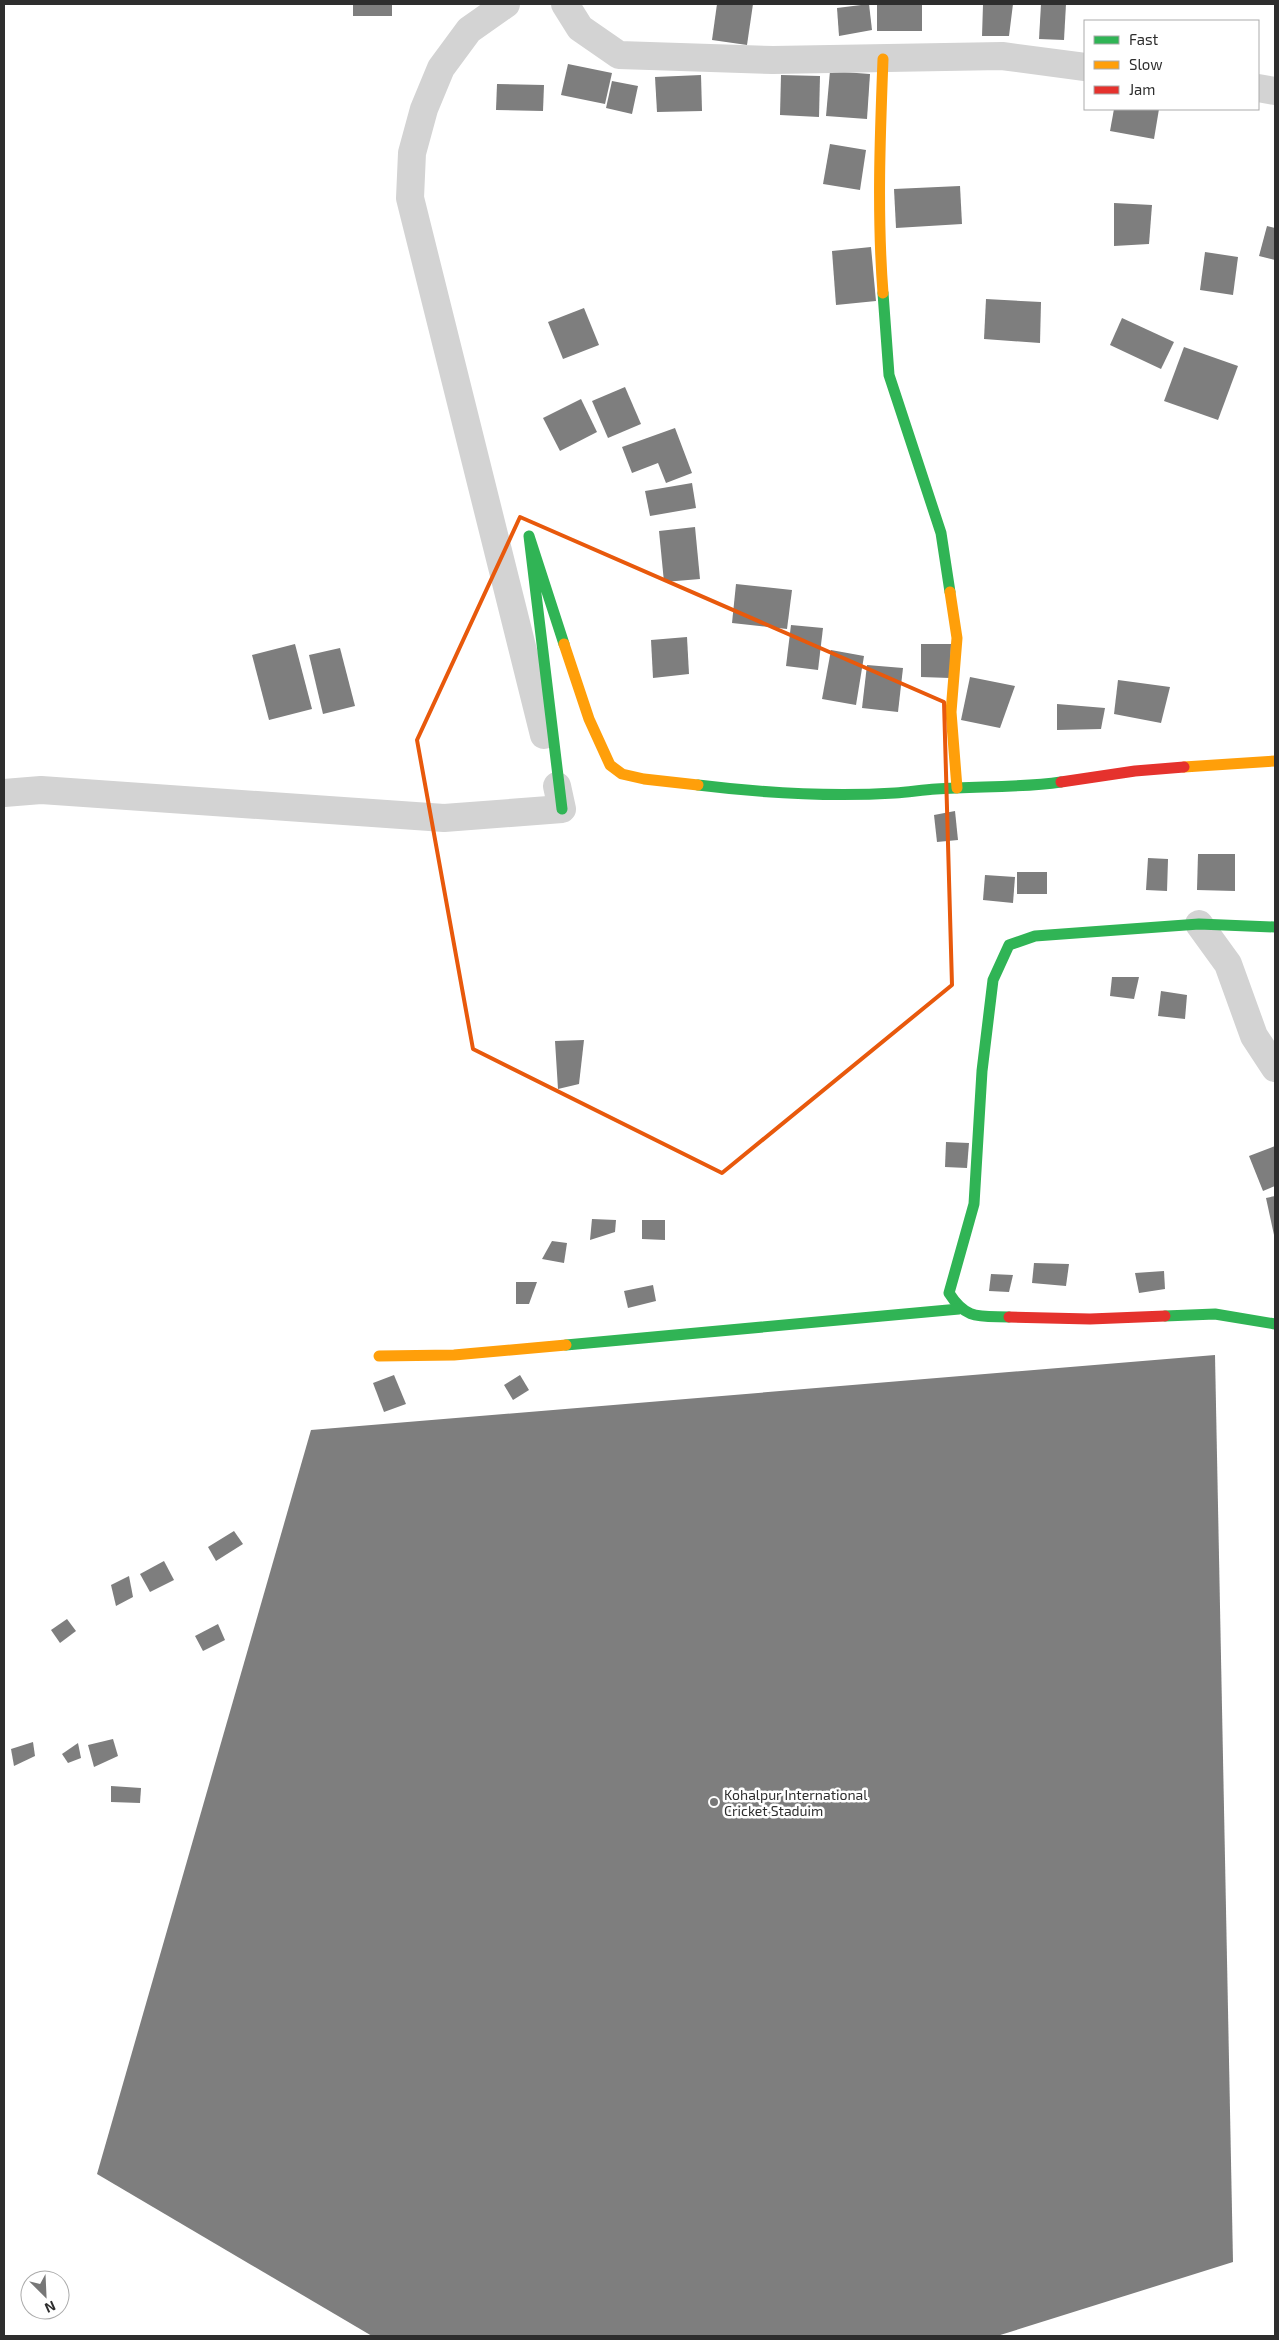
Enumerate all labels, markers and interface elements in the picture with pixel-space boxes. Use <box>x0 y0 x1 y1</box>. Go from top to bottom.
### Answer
legend <box>1084 20 1259 110</box>
text: Fast <box>1129 30 1159 48</box>
text: Slow <box>1129 55 1163 73</box>
text: Jam <box>1129 80 1155 98</box>
place label: Kohalpur International Cricket Staduim <box>724 1786 868 1819</box>
marker: Kohalpur International Cricket Staduim <box>708 1796 720 1808</box>
north arrow <box>20 2270 70 2320</box>
text: N <box>42 2298 59 2317</box>

